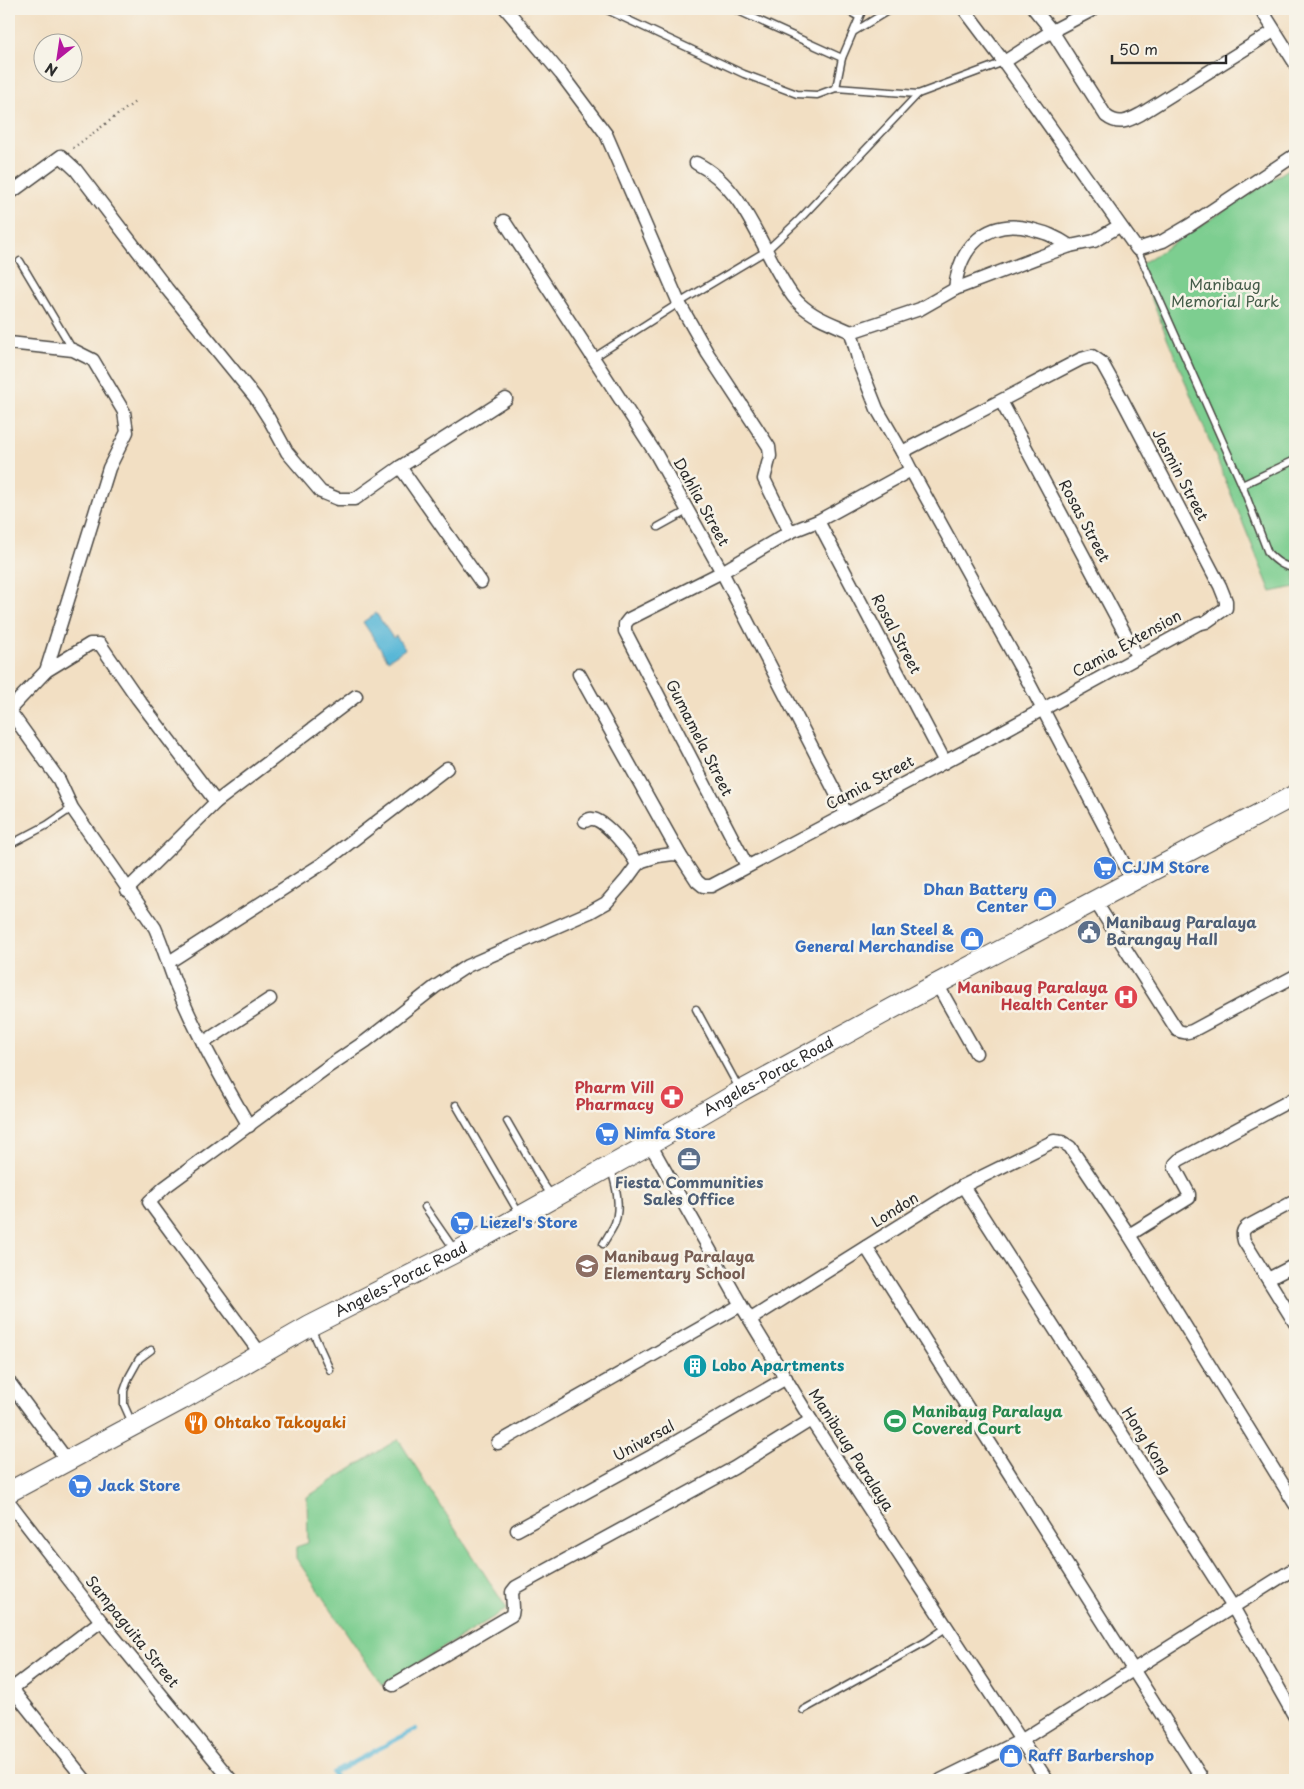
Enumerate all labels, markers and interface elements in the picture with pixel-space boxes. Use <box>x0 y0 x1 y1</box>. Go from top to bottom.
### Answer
north arrow <box>32 32 82 82</box>
scale bar <box>1112 32 1225 64</box>
text: 50 m <box>1119 37 1158 60</box>
text: N <box>41 58 61 82</box>
park label: Manibaug Memorial Park <box>1171 272 1279 312</box>
street label: Jasmin Street <box>1147 424 1215 525</box>
street label: Dahlia Street <box>668 453 736 550</box>
street label: Rosas Street <box>1054 475 1117 566</box>
street label: Rosal Street <box>867 589 928 678</box>
street label: Camia Extension <box>1067 603 1185 682</box>
street label: Gumamela Street <box>661 675 740 800</box>
street label: Camia Street <box>821 749 918 815</box>
supermarket icon: CJJM Store <box>1092 855 1118 881</box>
place label: CJJM Store <box>1122 855 1210 878</box>
place label: Dhan Battery Center <box>923 877 1028 917</box>
shop icon: Dhan Battery Center <box>1032 886 1058 912</box>
place label: Manibaug Paralaya Barangay Hall <box>1106 910 1257 950</box>
place label: Ian Steel & General Merchandise <box>795 917 954 957</box>
public building icon: Manibaug Paralaya Barangay Hall <box>1076 919 1102 945</box>
shop icon: Ian Steel & General Merchandise <box>959 926 985 952</box>
place label: Manibaug Paralaya Health Center <box>957 975 1109 1015</box>
hospital icon: Manibaug Paralaya Health Center <box>1113 984 1139 1010</box>
street label: Angeles-Porac Road <box>698 1030 837 1121</box>
place label: Pharm Vill Pharmacy <box>574 1075 654 1115</box>
pharmacy icon: Pharm Vill Pharmacy <box>659 1084 685 1110</box>
supermarket icon: Nimfa Store <box>594 1121 620 1147</box>
place label: Nimfa Store <box>624 1121 716 1144</box>
office icon: Fiesta Communities Sales Office <box>676 1146 702 1172</box>
place label: Fiesta Communities Sales Office <box>615 1170 763 1210</box>
street label: London <box>866 1185 922 1232</box>
supermarket icon: Liezel's Store <box>449 1210 475 1236</box>
place label: Liezel's Store <box>480 1210 578 1233</box>
street label: Angeles-Porac Road <box>330 1235 471 1322</box>
place label: Manibaug Paralaya Elementary School <box>604 1244 755 1284</box>
school or university icon: Manibaug Paralaya Elementary School <box>574 1253 600 1279</box>
building icon: Lobo Apartments <box>682 1353 708 1379</box>
place label: Lobo Apartments <box>712 1353 844 1376</box>
street label: Manibaug Paralaya <box>804 1383 901 1515</box>
place label: Manibaug Paralaya Covered Court <box>912 1399 1063 1439</box>
street label: Hong Kong <box>1117 1402 1178 1478</box>
sports icon: Manibaug Paralaya Covered Court <box>882 1408 908 1434</box>
restaurant icon: Ohtako Takoyaki <box>183 1410 209 1436</box>
place label: Ohtako Takoyaki <box>214 1410 346 1433</box>
street label: Universal <box>608 1413 678 1466</box>
supermarket icon: Jack Store <box>67 1473 93 1499</box>
place label: Jack Store <box>98 1473 180 1496</box>
street label: Sampaguita Street <box>81 1570 186 1692</box>
shop icon: Raff Barbershop <box>998 1743 1024 1769</box>
place label: Raff Barbershop <box>1028 1743 1154 1766</box>

